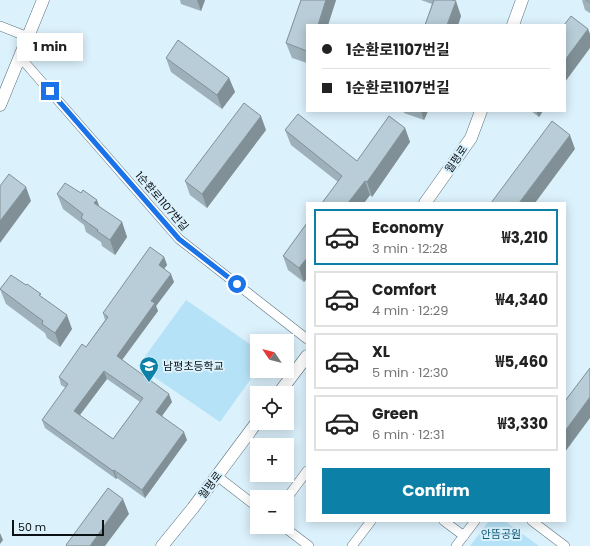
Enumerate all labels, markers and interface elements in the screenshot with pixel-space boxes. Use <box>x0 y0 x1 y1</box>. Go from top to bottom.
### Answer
callout: 1 min <box>17 33 83 61</box>
text: 1 min <box>33 37 67 56</box>
text: 1순환로1107번길 <box>346 39 450 60</box>
text: 1순환로1107번길 <box>346 77 450 98</box>
route end <box>41 82 59 100</box>
street label: 월평로 <box>441 142 471 176</box>
street label: 1순환로1107번길 <box>132 168 192 234</box>
text: Economy <box>372 217 444 238</box>
icon: car <box>324 219 360 255</box>
text: ₩3,210 <box>502 227 548 248</box>
text: 3 min · 12:28 <box>372 239 448 258</box>
route start <box>228 275 246 293</box>
text: Comfort <box>372 279 436 300</box>
icon: car <box>324 281 360 317</box>
text: ₩4,340 <box>496 289 548 310</box>
text: 4 min · 12:29 <box>372 301 448 320</box>
north arrow <box>250 334 294 378</box>
map controls <box>250 334 294 534</box>
text: XL <box>372 341 390 362</box>
icon: car <box>324 343 360 379</box>
text: ₩5,460 <box>496 351 548 372</box>
school or university icon: 남평초등학교 <box>138 355 160 383</box>
place label: 남평초등학교 <box>163 358 224 374</box>
text: 5 min · 12:30 <box>372 363 448 382</box>
button: locate <box>250 386 294 430</box>
text: Green <box>372 403 418 424</box>
icon: car <box>324 405 360 441</box>
text: ₩3,330 <box>498 413 548 434</box>
text: 6 min · 12:31 <box>372 425 445 444</box>
button: + <box>250 438 294 482</box>
street label: 월평로 <box>194 468 226 502</box>
button: Confirm <box>322 468 550 514</box>
button: − <box>250 490 294 534</box>
scale bar <box>12 518 104 537</box>
text: 50 m <box>18 519 46 535</box>
park label: 안뜸공원 <box>481 526 521 542</box>

